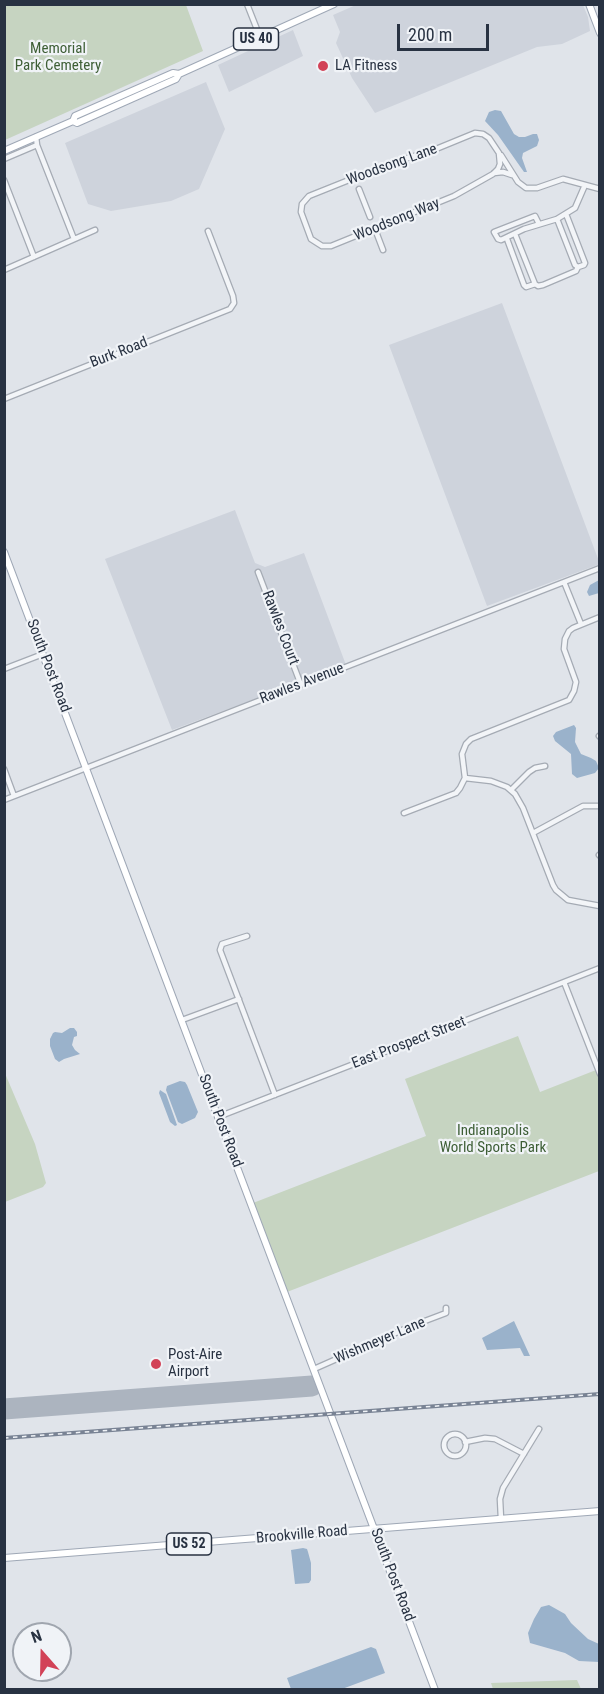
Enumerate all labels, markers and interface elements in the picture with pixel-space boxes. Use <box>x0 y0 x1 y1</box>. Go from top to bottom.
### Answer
scale bar <box>400 12 492 50</box>
text: 200 m <box>408 24 452 45</box>
road number: US 40 <box>234 28 278 50</box>
park label: Memorial Park Cemetery <box>15 40 101 75</box>
place label: LA Fitness <box>335 57 397 75</box>
marker: LA Fitness <box>316 59 330 73</box>
street label: Woodsong Lane <box>344 140 440 190</box>
street label: Woodsong Way <box>352 195 442 245</box>
street label: Burk Road <box>88 334 150 372</box>
street label: Rawles Court <box>258 588 302 668</box>
street label: South Post Road <box>22 617 74 715</box>
street label: Rawles Avenue <box>257 660 347 708</box>
street label: East Prospect Street <box>349 1013 469 1073</box>
street label: South Post Road <box>194 1072 246 1170</box>
park label: Indianapolis World Sports Park <box>440 1122 546 1157</box>
street label: Wishmeyer Lane <box>332 1314 428 1368</box>
place label: Post-Aire Airport <box>168 1346 222 1381</box>
marker: Post-Aire Airport <box>149 1357 163 1371</box>
street label: Brookville Road <box>256 1522 348 1548</box>
street label: South Post Road <box>366 1526 418 1624</box>
road number: US 52 <box>166 1533 212 1555</box>
north arrow <box>12 1622 72 1682</box>
text: N <box>28 1626 44 1647</box>

